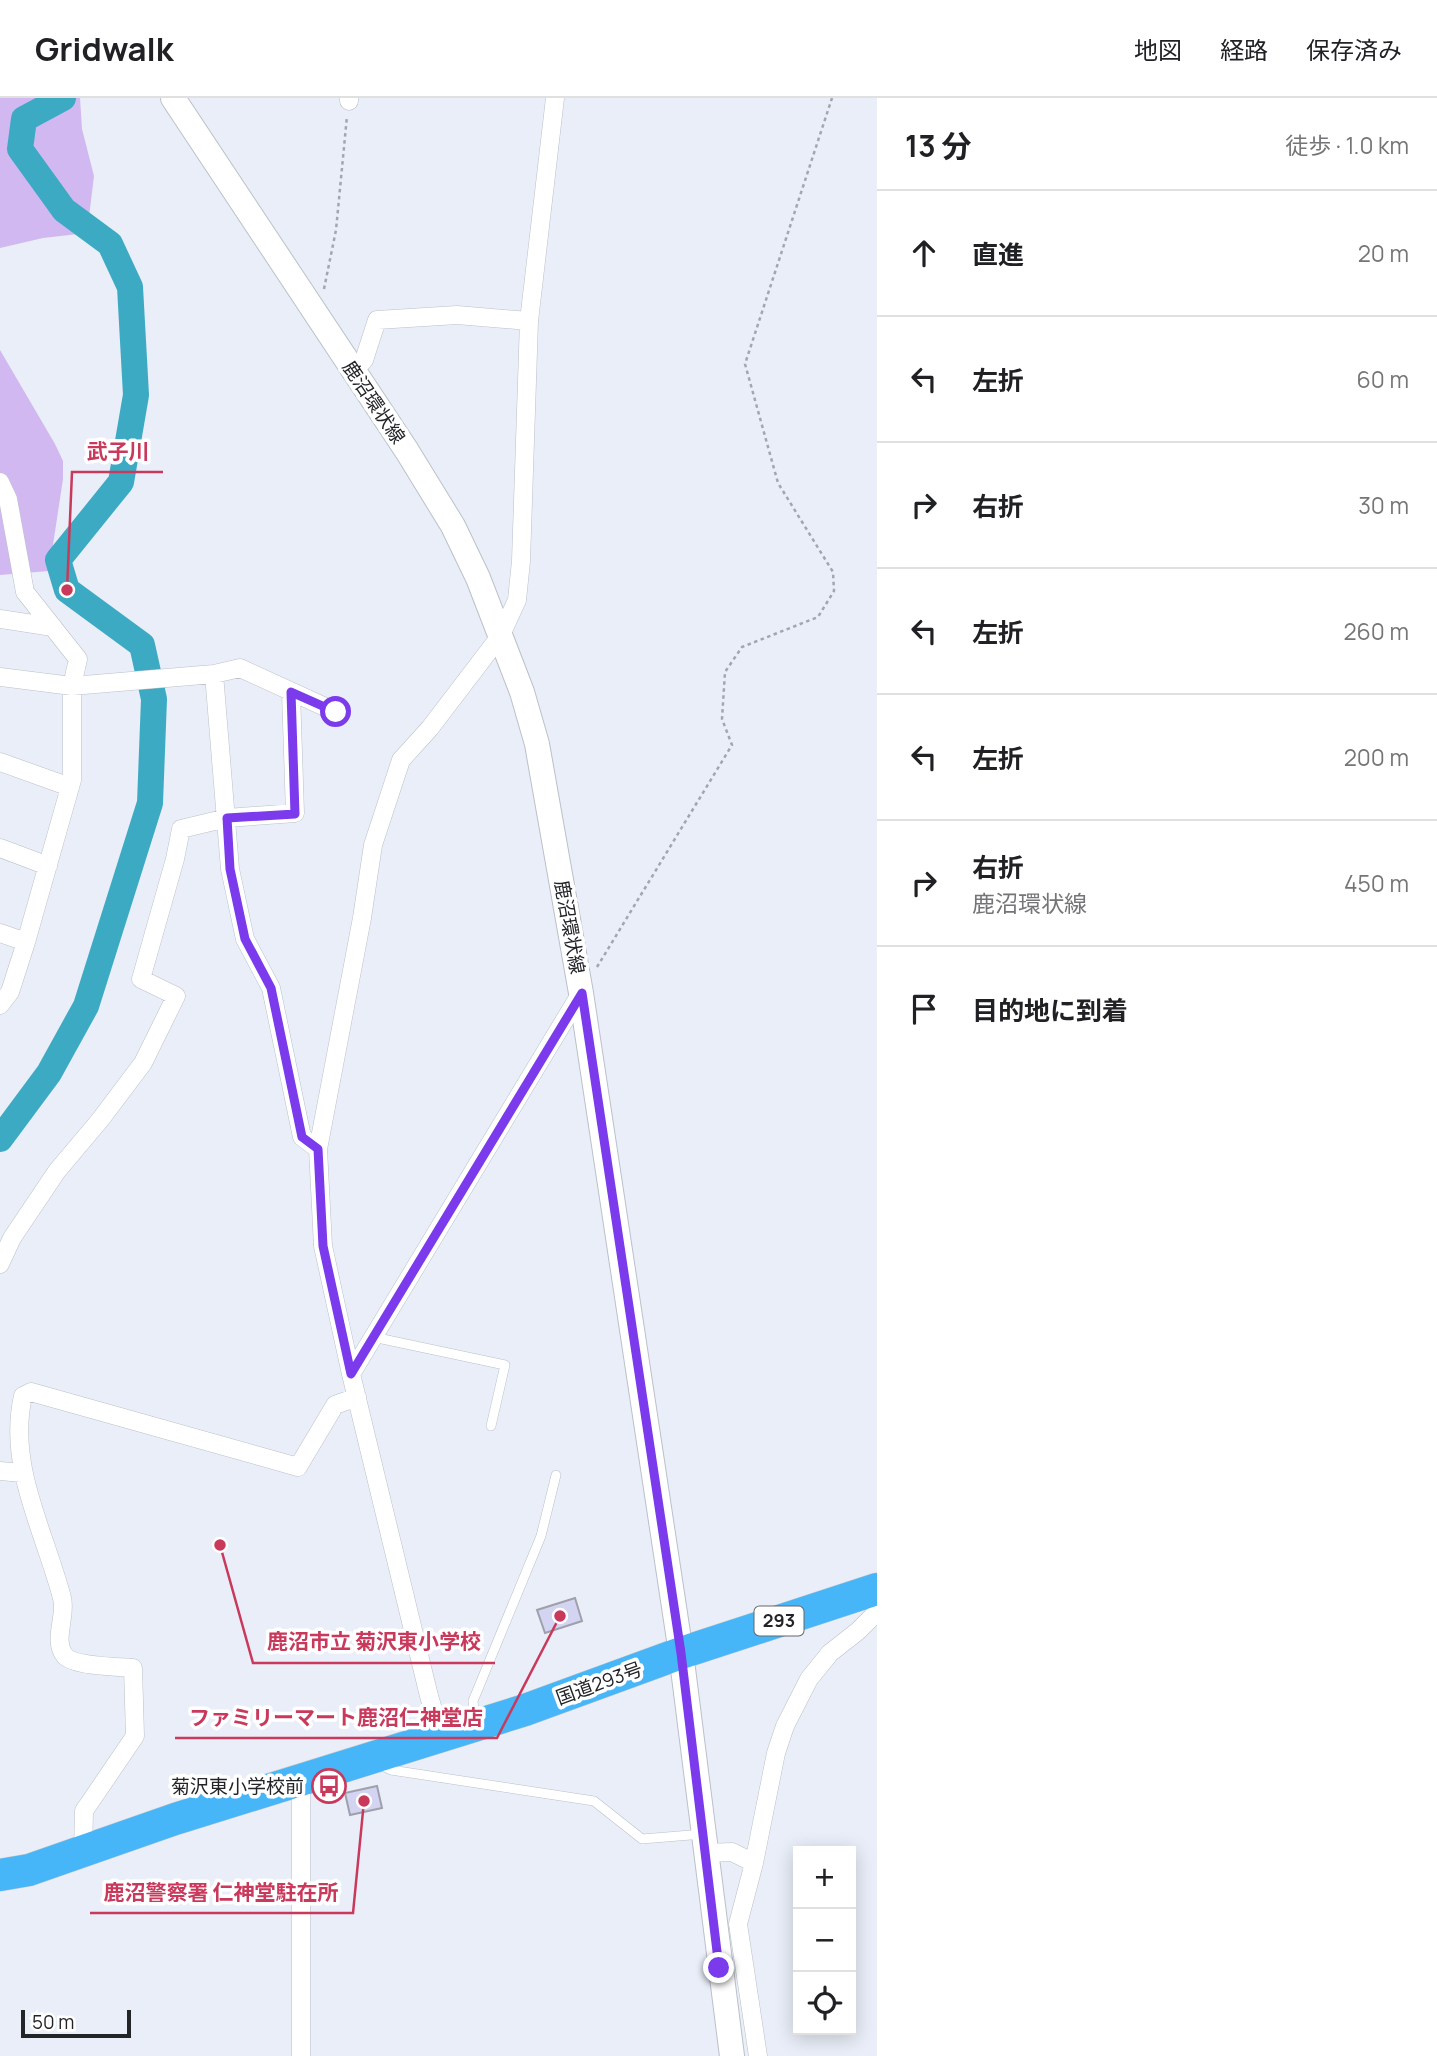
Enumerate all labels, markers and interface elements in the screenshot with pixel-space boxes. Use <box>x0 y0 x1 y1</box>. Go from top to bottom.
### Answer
text: Gridwalk <box>35 26 173 71</box>
text: 地図 <box>1134 33 1182 66</box>
text: 経路 <box>1220 33 1268 66</box>
text: 保存済み <box>1306 33 1402 66</box>
text: 13 分 <box>905 125 972 166</box>
text: 徒歩 · 1.0 km <box>1285 129 1409 161</box>
icon: ahead <box>905 234 943 272</box>
text: 直進 <box>972 236 1024 272</box>
text: 20 m <box>1358 237 1409 269</box>
street label: 鹿沼環状線 <box>337 355 411 449</box>
icon: left <box>905 360 943 398</box>
text: 左折 <box>972 362 1024 398</box>
text: 60 m <box>1357 363 1409 395</box>
callout: 武子川 <box>72 430 163 472</box>
text: 武子川 <box>87 437 150 465</box>
icon: right <box>905 486 943 524</box>
text: 右折 <box>972 488 1024 524</box>
text: 30 m <box>1358 489 1409 521</box>
icon: left <box>905 612 943 650</box>
text: 左折 <box>972 614 1024 650</box>
text: 260 m <box>1343 615 1409 647</box>
route start <box>320 696 351 727</box>
icon: left <box>905 738 943 776</box>
text: 左折 <box>972 740 1024 776</box>
text: 200 m <box>1344 741 1409 773</box>
text: 右折 <box>972 849 1024 885</box>
icon: right <box>905 864 943 902</box>
text: 450 m <box>1344 867 1409 899</box>
street label: 鹿沼環状線 <box>549 878 591 976</box>
text: 鹿沼環状線 <box>972 887 1087 919</box>
icon: arrive <box>905 990 943 1028</box>
text: 目的地に到着 <box>972 992 1128 1028</box>
road number: 293 <box>754 1606 804 1636</box>
callout: 鹿沼市立 菊沢東小学校 <box>253 1621 495 1663</box>
text: 鹿沼市立 菊沢東小学校 <box>267 1627 481 1655</box>
street label: 国道293号 <box>552 1655 646 1711</box>
callout: ファミリーマート鹿沼仁神堂店 <box>175 1696 497 1738</box>
text: ファミリーマート鹿沼仁神堂店 <box>189 1703 483 1731</box>
bus stop icon: 菊沢東小学校前 <box>310 1767 348 1805</box>
place label: 菊沢東小学校前 <box>171 1773 304 1799</box>
map controls <box>793 1846 856 2035</box>
button: + <box>793 1846 856 1909</box>
callout: 鹿沼警察署 仁神堂駐在所 <box>90 1871 353 1913</box>
text: 鹿沼警察署 仁神堂駐在所 <box>103 1878 339 1906</box>
button: − <box>793 1909 856 1972</box>
route end <box>703 1952 734 1983</box>
button: locate <box>793 1972 856 2035</box>
scale bar <box>21 2007 131 2039</box>
text: 50 m <box>32 2009 74 2035</box>

